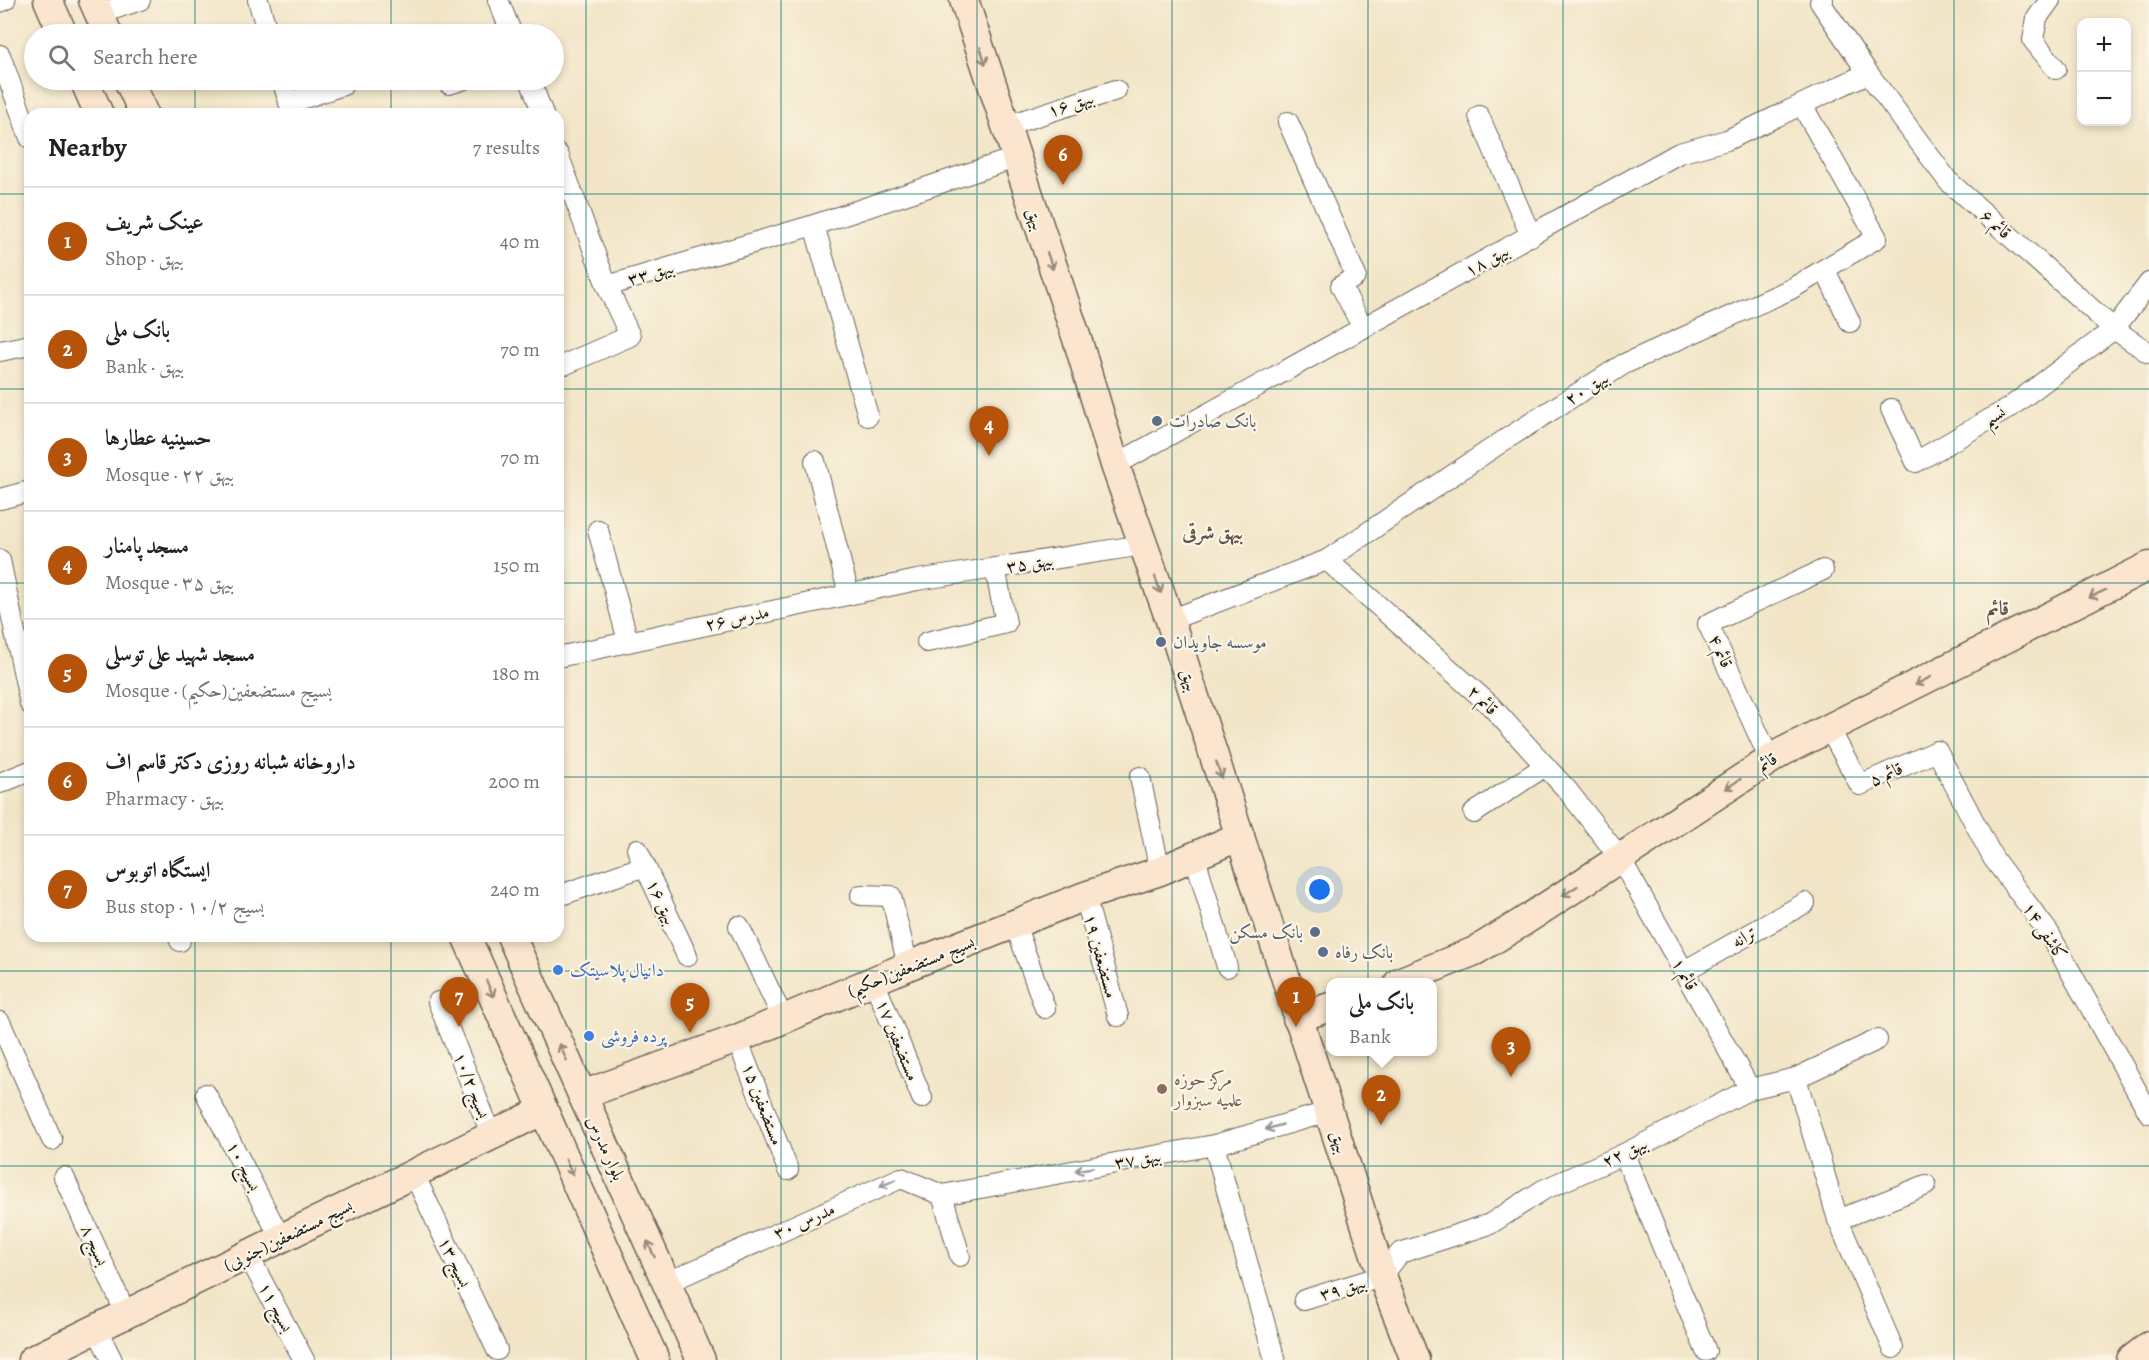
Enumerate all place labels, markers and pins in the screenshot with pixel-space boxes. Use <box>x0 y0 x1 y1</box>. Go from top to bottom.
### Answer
pin: 6 <box>1044 136 1082 185</box>
pin: 4 <box>970 406 1008 456</box>
place label: بانک صادرات <box>1169 409 1256 433</box>
marker: بانک صادرات <box>1150 414 1164 428</box>
place label: موسسه جاویدان <box>1173 630 1267 654</box>
marker: موسسه جاویدان <box>1154 635 1168 649</box>
place label: بانک مسکن <box>1229 920 1303 944</box>
marker: بانک مسکن <box>1308 925 1322 939</box>
place label: بانک رفاه <box>1335 940 1393 964</box>
marker: بانک رفاه <box>1316 945 1330 959</box>
place label: دانیال پلاسیتک <box>570 958 664 983</box>
marker: دانیال پلاسیتک <box>551 963 565 977</box>
pin: 7 <box>440 978 478 1027</box>
pin: 1 <box>1276 978 1316 1027</box>
pin: 5 <box>670 984 710 1033</box>
place label: پرده فروشی <box>601 1024 668 1049</box>
pin: 3 <box>1492 1028 1530 1077</box>
marker: پرده فروشی <box>582 1029 596 1043</box>
place label: مرکز حوزه علمیه سبزوار <box>1172 1067 1243 1112</box>
pin: 2 <box>1362 1076 1400 1125</box>
marker: مرکز حوزه علمیه سبزوار <box>1155 1082 1169 1096</box>

